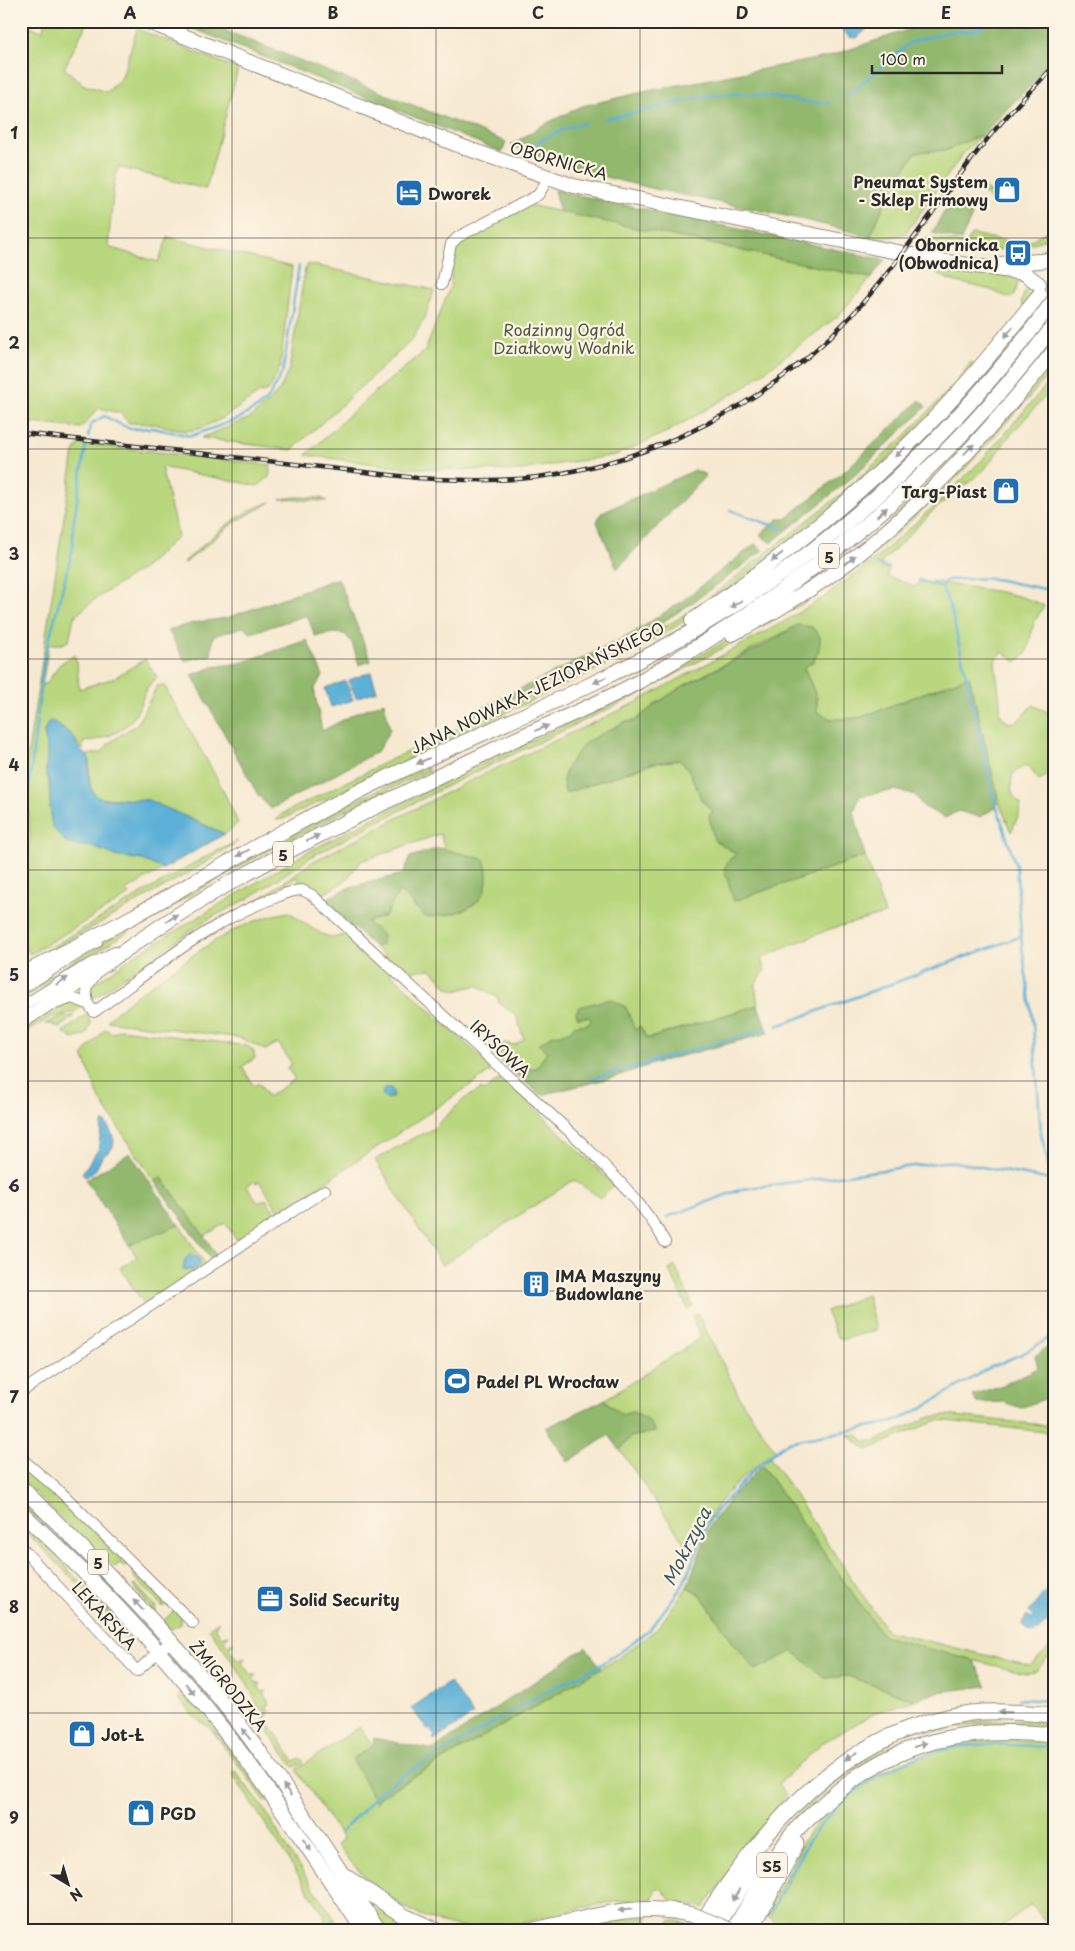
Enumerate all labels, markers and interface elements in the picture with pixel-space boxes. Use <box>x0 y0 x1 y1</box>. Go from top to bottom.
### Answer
text: A <box>124 0 137 24</box>
text: B <box>328 0 339 24</box>
text: C <box>532 0 544 24</box>
text: D <box>736 0 748 24</box>
text: E <box>941 0 951 24</box>
scale bar <box>872 42 1002 74</box>
text: 100 m <box>880 47 926 70</box>
text: 1 <box>10 120 18 144</box>
street label: OBORNICKA <box>507 135 611 185</box>
place label: Pneumat System - Sklep Firmowy <box>853 169 988 211</box>
shop icon: Pneumat System - Sklep Firmowy <box>992 175 1022 205</box>
hotel icon: Dworek <box>394 178 424 208</box>
place label: Dworek <box>428 181 491 205</box>
place label: Obornicka (Obwodnica) <box>898 232 999 274</box>
bus stop icon: Obornicka (Obwodnica) <box>1003 238 1033 268</box>
park label: Rodzinny Ogród Działkowy Wodnik <box>493 317 635 359</box>
one-way arrow <box>1004 325 1015 338</box>
text: 2 <box>8 330 20 354</box>
one-way arrow <box>963 444 975 456</box>
one-way arrow <box>895 446 907 458</box>
shop icon: Targ-Piast <box>991 476 1021 506</box>
place label: Targ-Piast <box>901 479 987 503</box>
one-way arrow <box>876 507 889 518</box>
text: 3 <box>9 541 19 565</box>
road number: 5 <box>819 544 839 568</box>
one-way arrow <box>770 552 783 563</box>
one-way arrow <box>843 554 856 565</box>
one-way arrow <box>729 599 743 608</box>
street label: JANA NOWAKA-JEZIORAŃSKIEGO <box>406 615 668 759</box>
one-way arrow <box>593 676 607 684</box>
one-way arrow <box>535 724 550 732</box>
text: 4 <box>9 752 20 776</box>
one-way arrow <box>416 758 430 766</box>
one-way arrow <box>306 834 320 842</box>
road number: 5 <box>273 842 293 866</box>
one-way arrow <box>236 848 250 857</box>
one-way arrow <box>165 913 178 923</box>
text: 5 <box>9 962 19 986</box>
one-way arrow <box>56 976 69 986</box>
street label: IRYSOWA <box>465 1014 537 1082</box>
text: 6 <box>8 1173 20 1197</box>
place label: IMA Maszyny Budowlane <box>555 1263 661 1305</box>
building icon: IMA Maszyny Budowlane <box>521 1269 551 1299</box>
sports icon: Padel PL Wrocław <box>442 1366 472 1396</box>
place label: Padel PL Wrocław <box>476 1369 620 1393</box>
text: 7 <box>9 1384 19 1408</box>
water label: Mokrzyca <box>655 1501 718 1590</box>
road number: 5 <box>88 1550 108 1574</box>
street label: LEKARSKA <box>67 1576 143 1654</box>
office icon: Solid Security <box>255 1584 285 1614</box>
place label: Solid Security <box>289 1587 400 1611</box>
text: 8 <box>9 1594 19 1618</box>
one-way arrow <box>132 1600 144 1612</box>
street label: ŻMIGRODZKA <box>185 1634 273 1736</box>
one-way arrow <box>184 1682 195 1695</box>
one-way arrow <box>997 1708 1013 1716</box>
shop icon: Jot-Ł <box>67 1719 97 1749</box>
place label: Jot-Ł <box>101 1722 144 1746</box>
one-way arrow <box>241 1727 251 1741</box>
one-way arrow <box>912 1741 927 1748</box>
one-way arrow <box>845 1751 858 1761</box>
one-way arrow <box>282 1784 292 1797</box>
shop icon: PGD <box>126 1798 156 1828</box>
place label: PGD <box>160 1801 196 1825</box>
text: 9 <box>9 1805 19 1829</box>
one-way arrow <box>302 1839 312 1852</box>
road number: S5 <box>757 1852 787 1878</box>
north arrow <box>42 1858 92 1908</box>
text: N <box>65 1883 87 1906</box>
one-way arrow <box>732 1888 741 1901</box>
one-way arrow <box>616 1906 632 1914</box>

